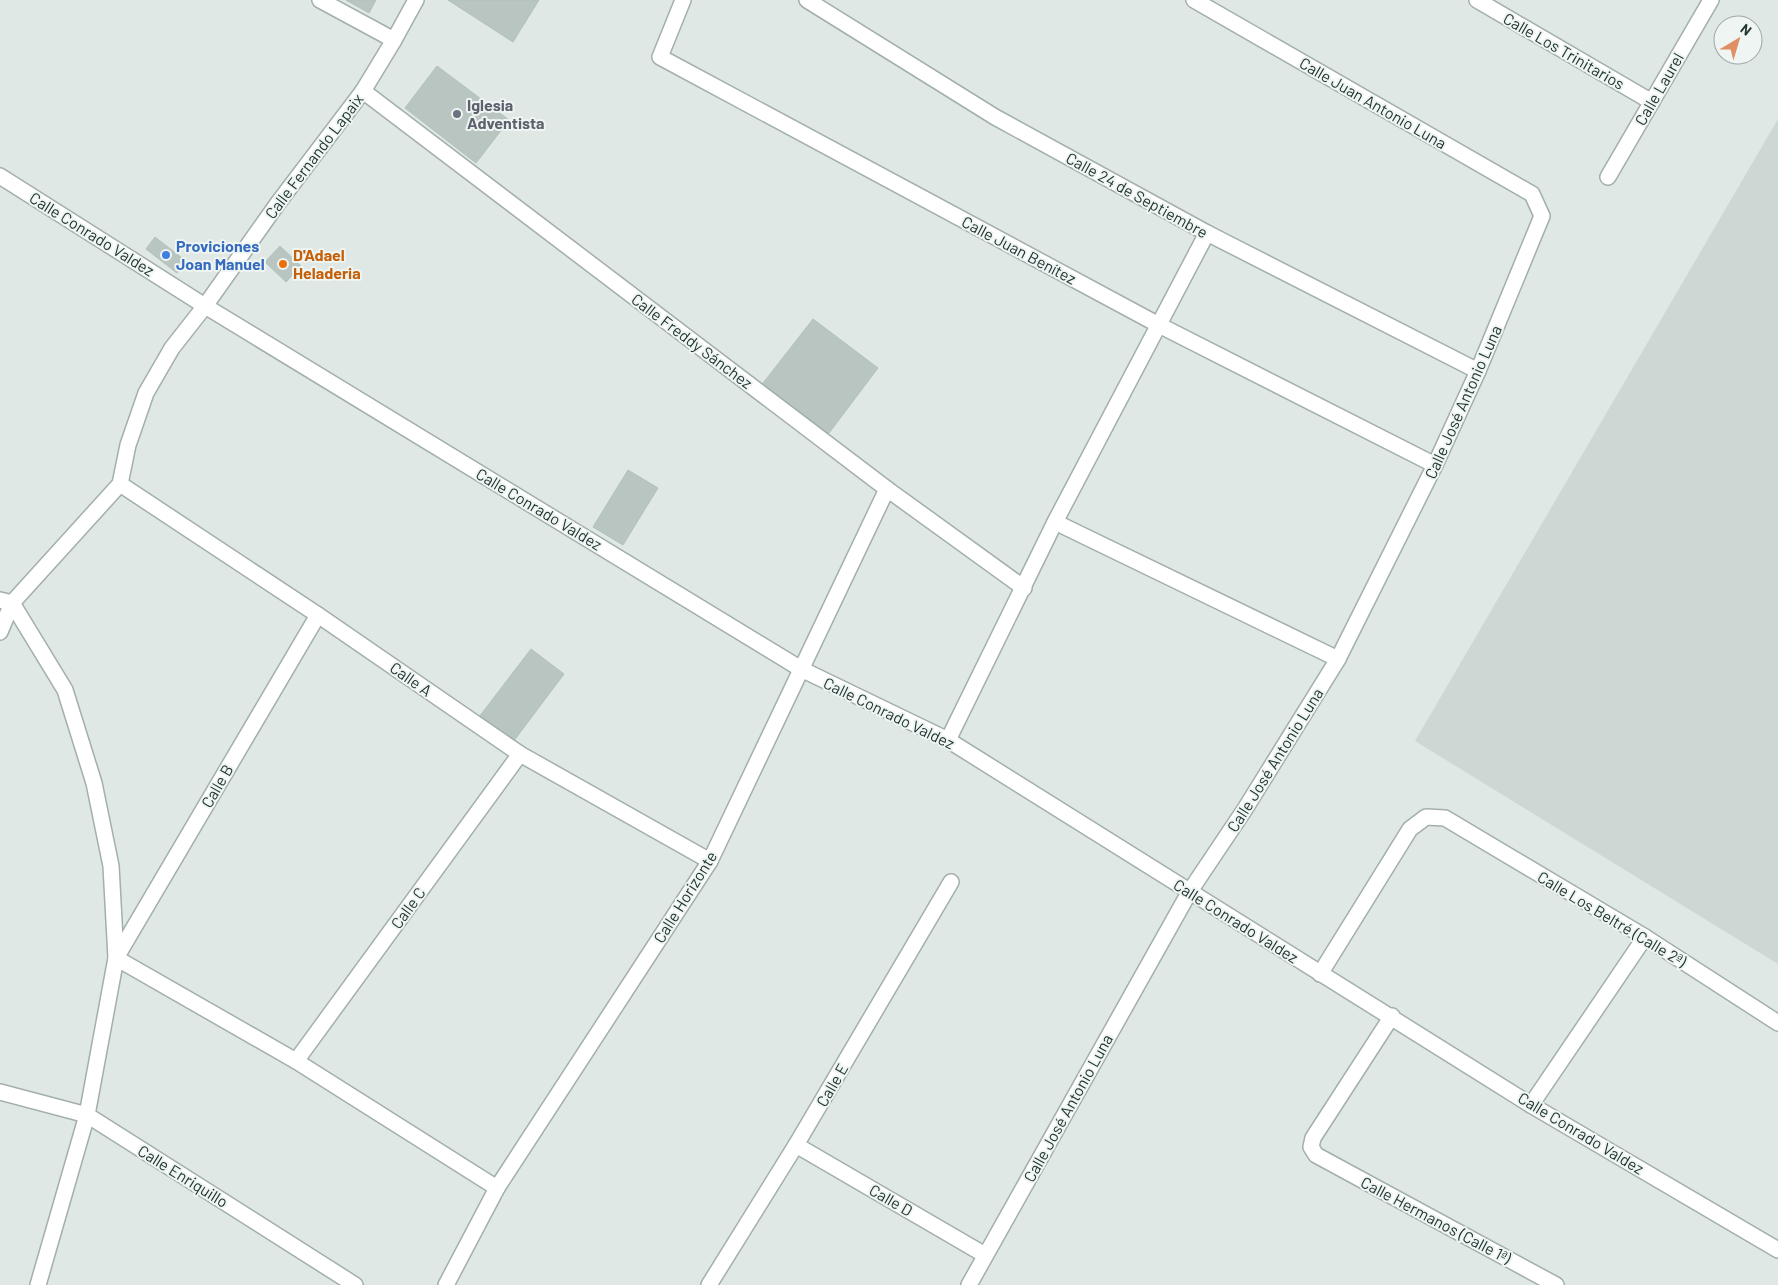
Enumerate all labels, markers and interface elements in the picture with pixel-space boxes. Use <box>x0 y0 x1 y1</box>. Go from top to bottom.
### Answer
street label: Calle Los Trinitarios <box>1500 8 1628 93</box>
north arrow <box>1713 15 1763 65</box>
text: N <box>1737 20 1755 39</box>
street label: Calle Laurel <box>1630 49 1687 128</box>
street label: Calle Juan Antonio Luna <box>1296 53 1450 152</box>
street label: Calle Fernando Lapaix <box>260 89 367 222</box>
place label: Iglesia Adventista <box>467 95 545 132</box>
marker: Iglesia Adventista <box>451 108 463 120</box>
street label: Calle 24 de Septiembre <box>1063 148 1212 241</box>
street label: Calle Conrado Valdez <box>26 188 158 280</box>
street label: Calle Juan Benítez <box>959 211 1080 288</box>
place label: Proviciones Joan Manuel <box>176 236 265 273</box>
place label: D'Adael Heladeria <box>293 245 361 282</box>
marker: Proviciones Joan Manuel <box>160 249 172 261</box>
marker: D'Adael Heladeria <box>277 258 289 270</box>
street label: Calle Freddy Sánchez <box>628 289 757 392</box>
street label: Calle José Antonio Luna <box>1420 322 1505 481</box>
street label: Calle Conrado Valdez <box>473 463 606 554</box>
street label: Calle A <box>387 657 436 700</box>
street label: Calle Conrado Valdez <box>821 673 958 753</box>
street label: Calle José Antonio Luna <box>1223 684 1327 835</box>
street label: Calle B <box>197 761 237 811</box>
street label: Calle Horizonte <box>649 847 720 946</box>
street label: Calle Los Beltré (Calle 2ª) <box>1534 867 1691 971</box>
street label: Calle Conrado Valdez <box>1170 875 1302 967</box>
street label: Calle C <box>386 883 429 932</box>
street label: Calle José Antonio Luna <box>1019 1031 1116 1185</box>
street label: Calle E <box>812 1060 851 1110</box>
street label: Calle Conrado Valdez <box>1515 1087 1648 1178</box>
street label: Calle Enriquillo <box>135 1140 232 1211</box>
street label: Calle Hermanos (Calle 1ª) <box>1358 1172 1515 1268</box>
street label: Calle D <box>866 1180 916 1219</box>

